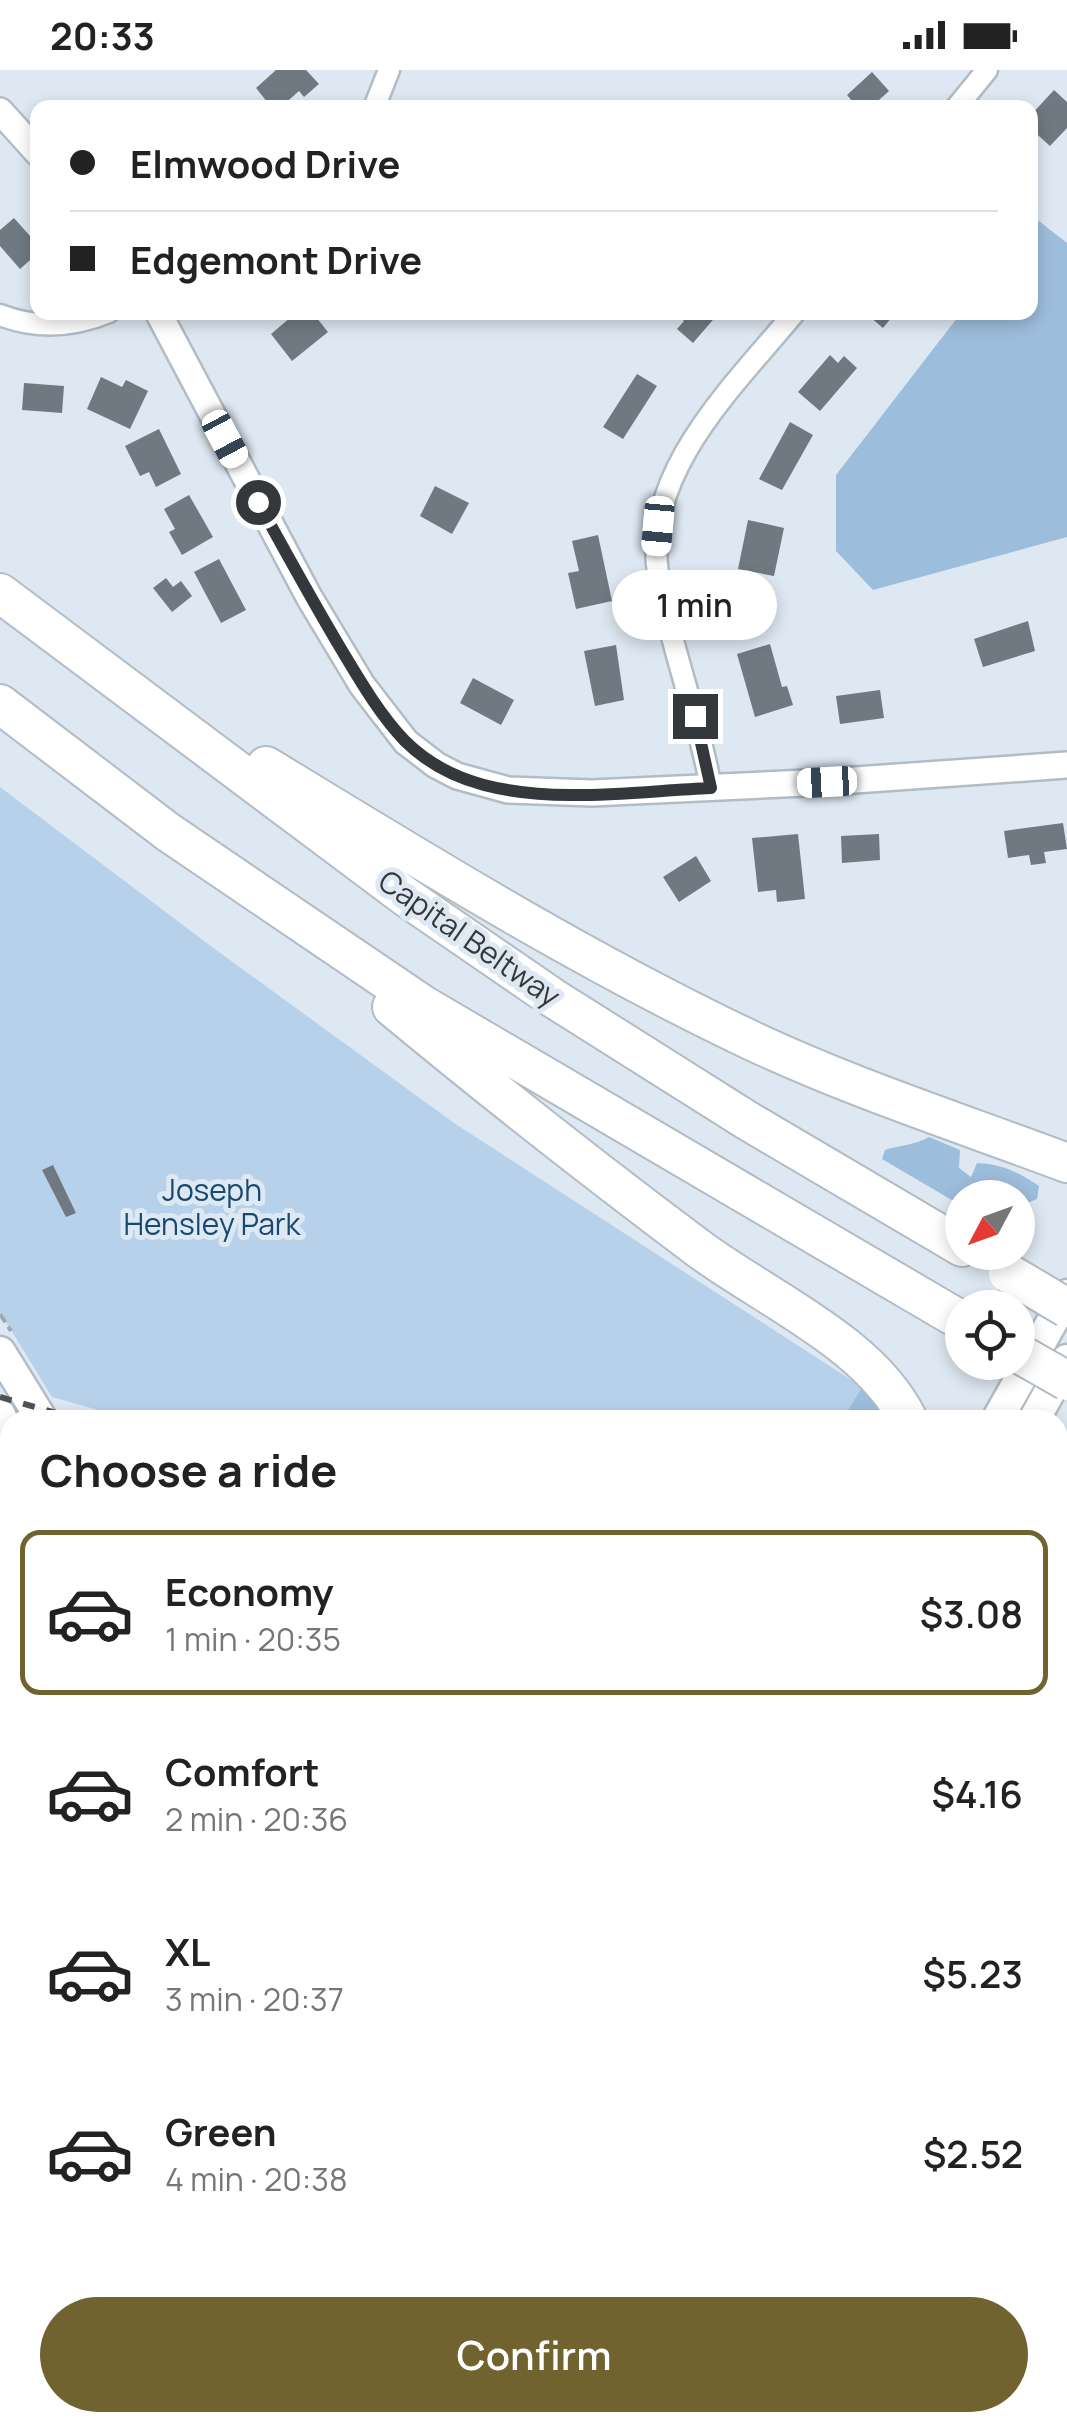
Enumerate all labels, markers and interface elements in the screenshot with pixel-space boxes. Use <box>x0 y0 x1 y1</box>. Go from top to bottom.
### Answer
text: 20:33 <box>50 9 155 61</box>
text: Elmwood Drive <box>130 137 400 189</box>
text: Edgemont Drive <box>130 233 422 285</box>
car <box>198 405 252 473</box>
route start <box>236 480 281 525</box>
car <box>640 495 676 557</box>
callout: 1 min <box>612 571 778 641</box>
text: 1 min <box>656 583 733 627</box>
route end <box>673 694 718 739</box>
car <box>796 765 858 799</box>
street label: Capital Beltway <box>371 860 569 1016</box>
park label: Joseph Hensley Park <box>123 1169 302 1244</box>
north arrow <box>945 1180 1035 1270</box>
map controls <box>945 1180 1035 1380</box>
button: locate <box>945 1290 1035 1380</box>
text: Choose a ride <box>40 1439 337 1501</box>
text: Economy <box>165 1565 334 1617</box>
icon: car <box>45 1568 135 1658</box>
text: $3.08 <box>920 1587 1023 1639</box>
text: 1 min · 20:35 <box>165 1617 341 1661</box>
text: Comfort <box>165 1745 319 1797</box>
icon: car <box>45 1748 135 1838</box>
text: $4.16 <box>932 1767 1023 1819</box>
text: 2 min · 20:36 <box>165 1797 348 1841</box>
text: XL <box>165 1925 210 1977</box>
icon: car <box>45 1928 135 2018</box>
text: $5.23 <box>923 1947 1023 1999</box>
text: 3 min · 20:37 <box>165 1977 344 2021</box>
text: Green <box>165 2105 277 2157</box>
icon: car <box>45 2108 135 2198</box>
text: $2.52 <box>923 2127 1023 2179</box>
text: 4 min · 20:38 <box>165 2157 348 2201</box>
button: Confirm <box>40 2297 1028 2412</box>

